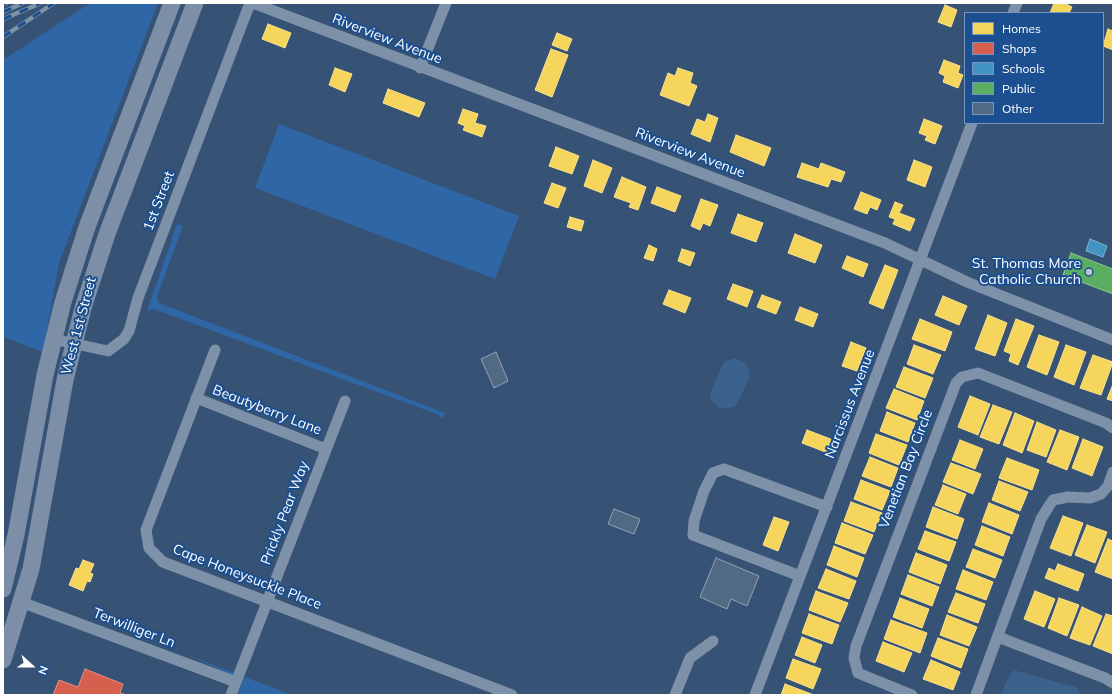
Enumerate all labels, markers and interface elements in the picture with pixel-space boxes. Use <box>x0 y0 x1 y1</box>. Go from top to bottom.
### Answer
street label: Riverview Avenue <box>330 10 444 68</box>
legend <box>964 12 1104 124</box>
text: Homes <box>1002 21 1041 36</box>
text: Shops <box>1002 41 1037 56</box>
text: Schools <box>1002 61 1045 76</box>
text: Public <box>1002 81 1036 96</box>
text: Other <box>1002 101 1033 116</box>
street label: Riverview Avenue <box>633 124 747 182</box>
street label: 1st Street <box>140 169 178 233</box>
place label: St. Thomas More Catholic Church <box>972 256 1081 288</box>
marker: St. Thomas More Catholic Church <box>1084 267 1094 277</box>
street label: West 1st Street <box>58 275 100 377</box>
street label: Narcissus Avenue <box>821 347 879 461</box>
street label: Beautyberry Lane <box>210 381 324 439</box>
street label: Venetian Bay Circle <box>876 407 936 531</box>
street label: Prickly Pear Way <box>257 459 313 567</box>
street label: Cape Honeysuckle Place <box>170 541 324 613</box>
street label: Terwilliger Ln <box>91 605 177 651</box>
north arrow <box>12 646 52 686</box>
text: N <box>35 664 51 677</box>

